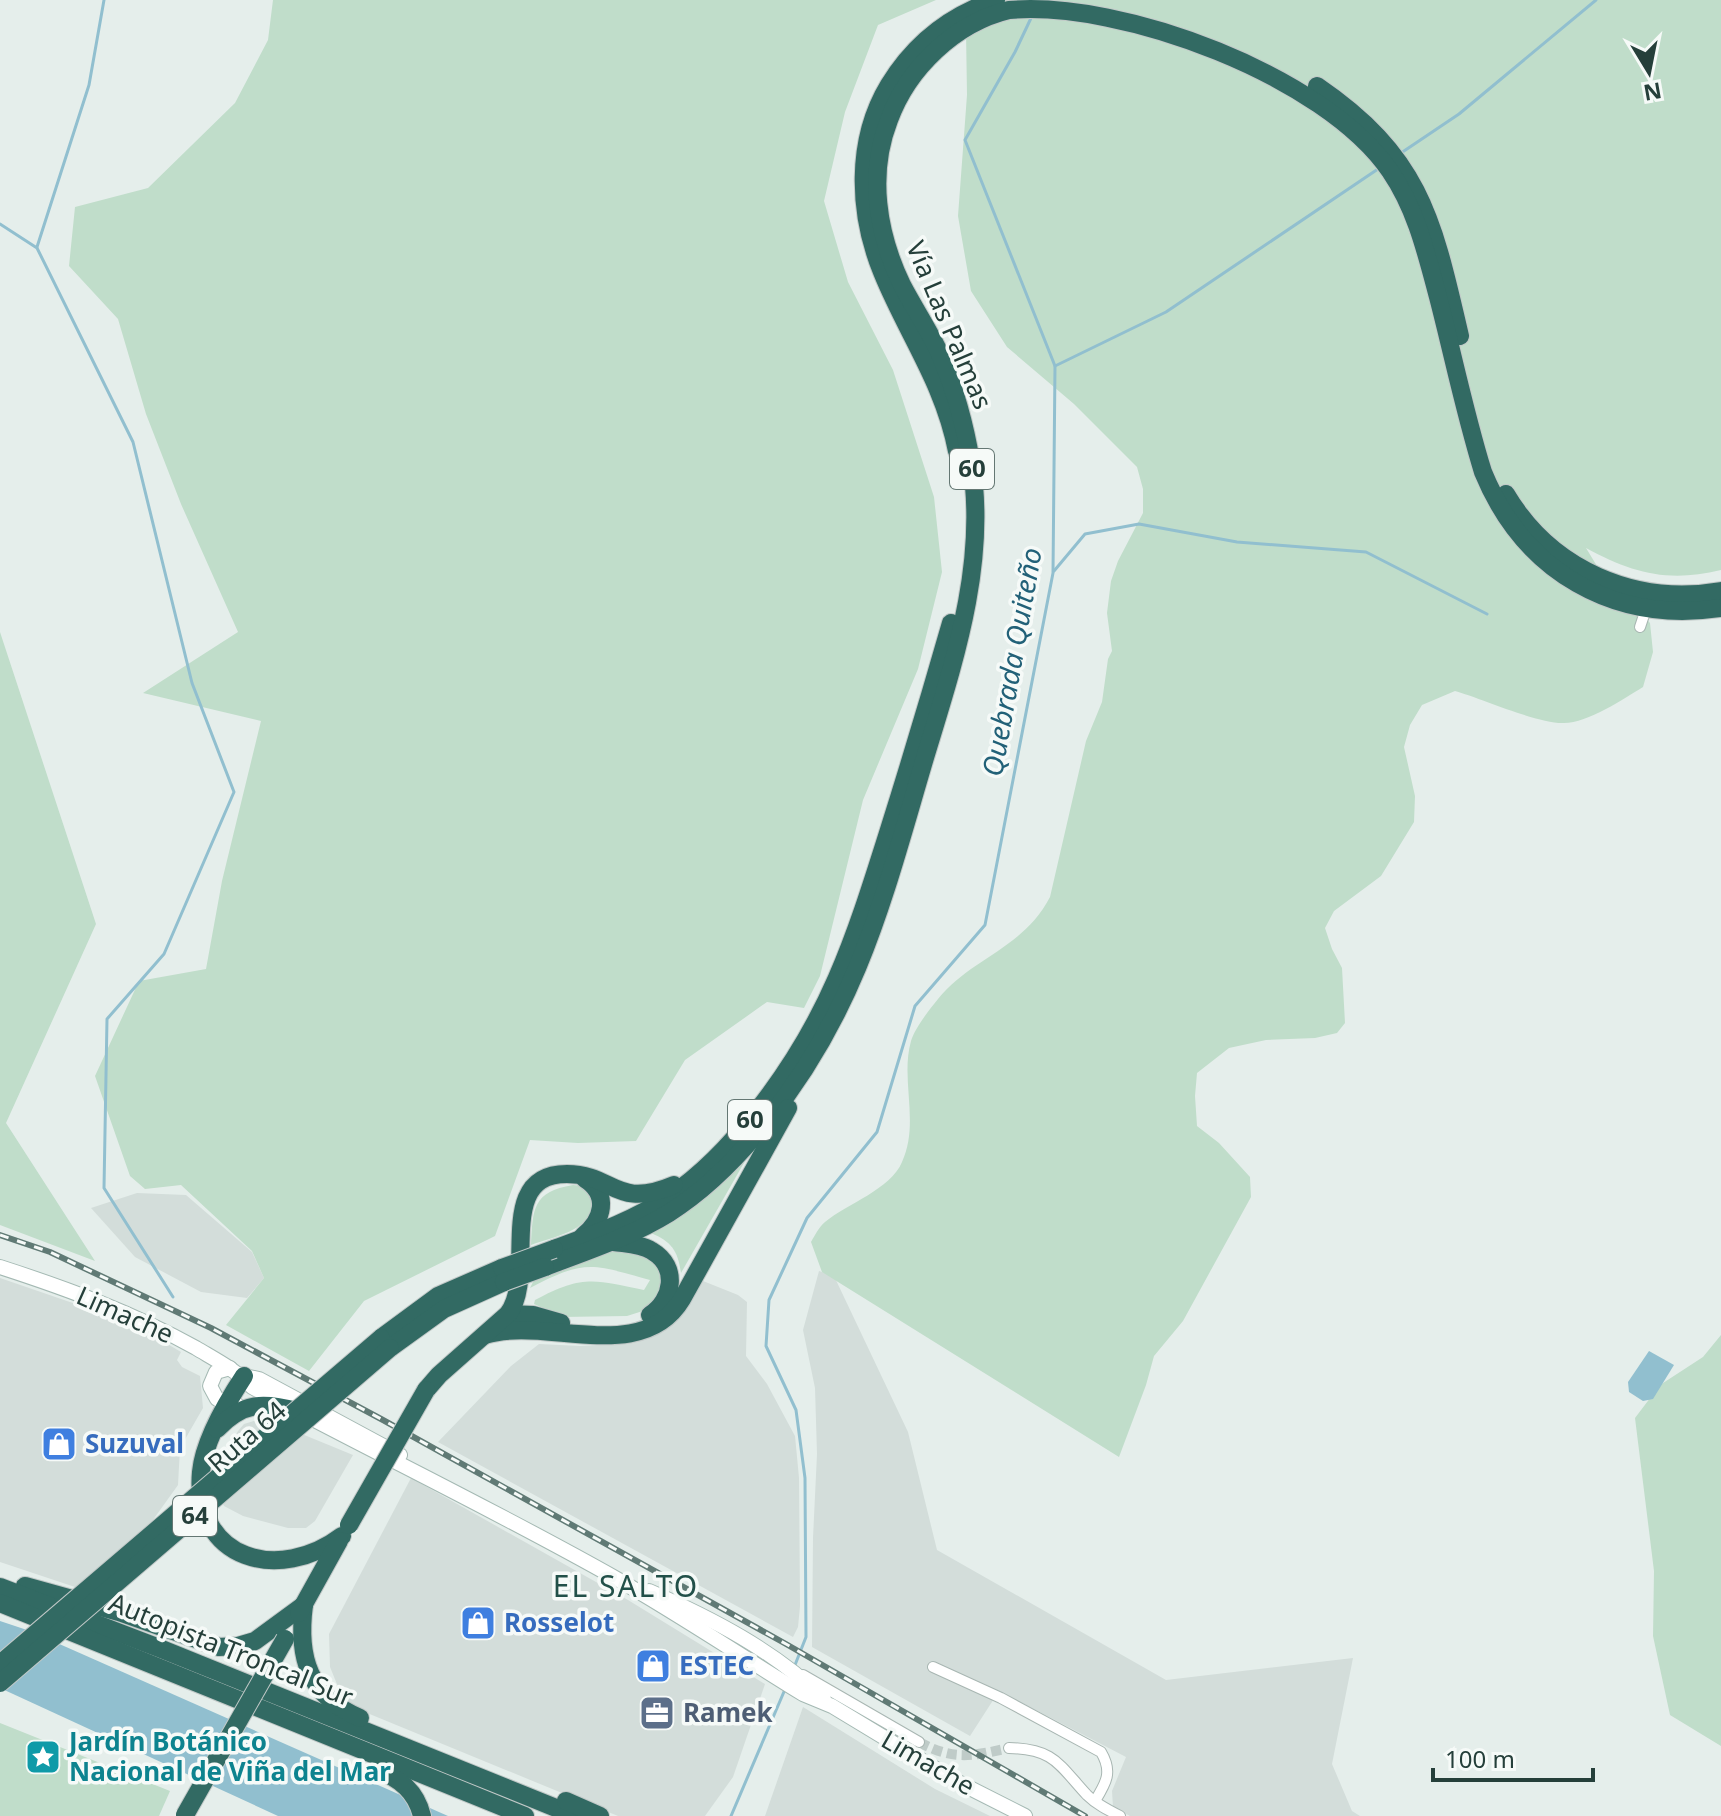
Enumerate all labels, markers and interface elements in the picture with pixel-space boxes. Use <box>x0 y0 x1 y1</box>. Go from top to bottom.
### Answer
north arrow <box>1609 32 1689 112</box>
text: N <box>1641 76 1664 109</box>
street label: Vía Las Palmas <box>898 235 1002 414</box>
road number: 60 <box>950 449 994 489</box>
water label: Quebrada Quiteño <box>972 545 1050 779</box>
road number: 60 <box>728 1100 772 1140</box>
street label: Limache <box>71 1277 180 1351</box>
street label: Ruta 64 <box>200 1392 293 1480</box>
shop icon: Suzuval <box>40 1425 78 1463</box>
place label: Suzuval <box>85 1425 184 1461</box>
road number: 64 <box>173 1496 217 1536</box>
district label: EL SALTO <box>553 1565 699 1606</box>
street label: Autopista Troncal Sur <box>104 1584 359 1715</box>
shop icon: Rosselot <box>459 1604 497 1642</box>
place label: Rosselot <box>504 1604 614 1640</box>
shop icon: ESTEC <box>634 1647 672 1685</box>
place label: ESTEC <box>679 1647 754 1683</box>
office icon: Ramek <box>638 1694 676 1732</box>
place label: Ramek <box>683 1694 774 1730</box>
street label: Limache <box>875 1721 982 1803</box>
place label: Jardín Botánico Nacional de Viña del Mar <box>67 1723 391 1789</box>
scale bar <box>1433 1732 1593 1782</box>
place icon: Jardín Botánico Nacional de Viña del Mar <box>24 1738 62 1776</box>
text: 100 m <box>1445 1742 1515 1775</box>

